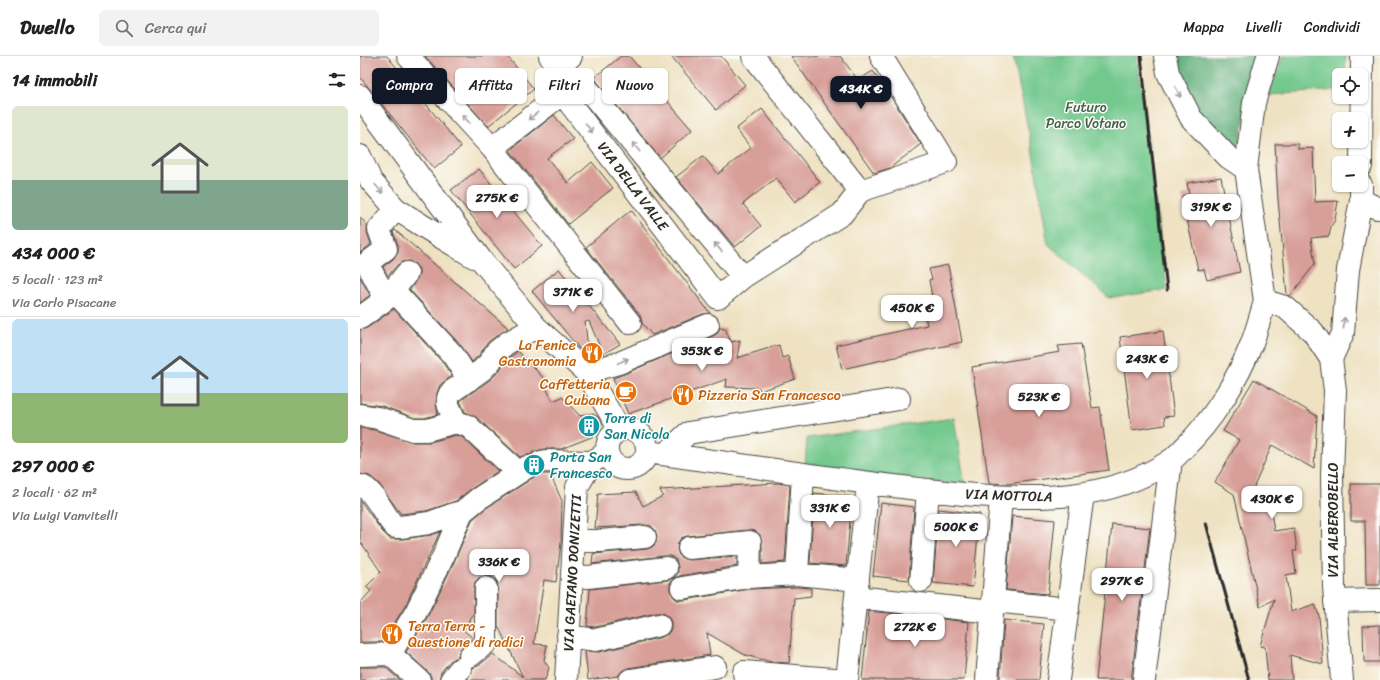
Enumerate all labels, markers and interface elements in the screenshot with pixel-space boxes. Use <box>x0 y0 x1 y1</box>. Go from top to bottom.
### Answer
search box <box>99 10 379 46</box>
text: Dwello <box>20 11 75 44</box>
text: Cerca qui <box>145 15 206 41</box>
text: Mappa <box>1184 15 1224 40</box>
text: Livelli <box>1246 15 1282 40</box>
text: Condividi <box>1304 15 1360 40</box>
icon: search <box>113 17 135 39</box>
text: 14 immobili <box>12 65 97 95</box>
chip: Compra <box>372 68 447 104</box>
chip: Affitta <box>455 68 527 104</box>
chip: Filtri <box>535 68 594 104</box>
chip: Nuovo <box>602 68 668 104</box>
map controls <box>1332 68 1368 192</box>
button: locate <box>1332 68 1368 104</box>
icon: filters <box>326 69 348 91</box>
pin: 434K € <box>828 76 894 110</box>
text: 434K € <box>839 77 883 100</box>
one-way arrow <box>1175 86 1182 98</box>
park label: Futuro Parco Votano <box>1046 95 1126 136</box>
one-way arrow <box>528 112 539 120</box>
button: + <box>1332 112 1368 148</box>
one-way arrow <box>461 114 470 124</box>
one-way arrow <box>585 123 593 134</box>
icon: home <box>144 132 216 204</box>
street label: VIA DELLA VALLE <box>591 136 675 237</box>
one-way arrow <box>631 142 640 152</box>
button: − <box>1332 156 1368 192</box>
one-way arrow <box>374 184 383 195</box>
pin: 275K € <box>464 185 530 219</box>
text: 275K € <box>476 186 518 209</box>
pin: 319K € <box>1178 194 1244 228</box>
text: 319K € <box>1191 195 1231 218</box>
text: 434 000 € <box>12 238 95 268</box>
one-way arrow <box>714 242 723 253</box>
text: 5 locali · 123 m² <box>12 268 103 291</box>
pin: 371K € <box>540 279 606 313</box>
text: 371K € <box>553 280 593 303</box>
text: Via Carlo Pisacane <box>12 291 116 314</box>
pin: 450K € <box>879 295 945 329</box>
text: 450K € <box>890 296 934 319</box>
one-way arrow <box>1340 317 1348 330</box>
place label: La Fenice Gastronomia <box>499 333 577 374</box>
pin: 353K € <box>669 338 735 372</box>
text: 353K € <box>681 339 723 362</box>
restaurant icon: La Fenice Gastronomia <box>579 340 605 366</box>
icon: home <box>144 345 216 417</box>
pin: 243K € <box>1114 346 1180 380</box>
text: 243K € <box>1126 347 1168 370</box>
one-way arrow <box>617 356 629 364</box>
place label: Caffetteria Cubana <box>540 372 611 413</box>
cafe icon: Caffetteria Cubana <box>613 379 639 405</box>
restaurant icon: Pizzeria San Francesco <box>670 382 696 408</box>
place label: Pizzeria San Francesco <box>698 383 841 408</box>
pin: 523K € <box>1006 384 1072 418</box>
text: 523K € <box>1018 385 1060 408</box>
place label: Torre di San Nicola <box>604 406 670 447</box>
building icon: Torre di San Nicola <box>576 413 602 439</box>
place label: Porta San Francesco <box>550 445 613 486</box>
text: 297 000 € <box>12 451 94 481</box>
building icon: Porta San Francesco <box>521 452 547 478</box>
street label: VIA ALBEROBELLO <box>1321 462 1346 578</box>
text: 2 locali · 62 m² <box>12 481 97 504</box>
street label: VIA MOTTOLA <box>965 481 1053 510</box>
pin: 430K € <box>1239 486 1305 520</box>
text: 430K € <box>1250 487 1294 510</box>
street label: VIA GAETANO DONIZETTI <box>556 493 589 652</box>
pin: 331K € <box>797 495 863 529</box>
text: 331K € <box>810 496 850 519</box>
text: Via Luigi Vanvitelli <box>12 504 118 527</box>
pin: 500K € <box>923 514 989 548</box>
text: 500K € <box>934 515 978 538</box>
pin: 336K € <box>466 549 532 583</box>
text: 336K € <box>478 550 520 573</box>
pin: 297K € <box>1089 568 1155 602</box>
text: 297K € <box>1101 569 1143 592</box>
place label: Terra Terra - Questione di radici <box>408 614 525 655</box>
pin: 272K € <box>882 614 948 648</box>
text: 272K € <box>894 615 936 638</box>
restaurant icon: Terra Terra - Questione di radici <box>379 621 405 647</box>

